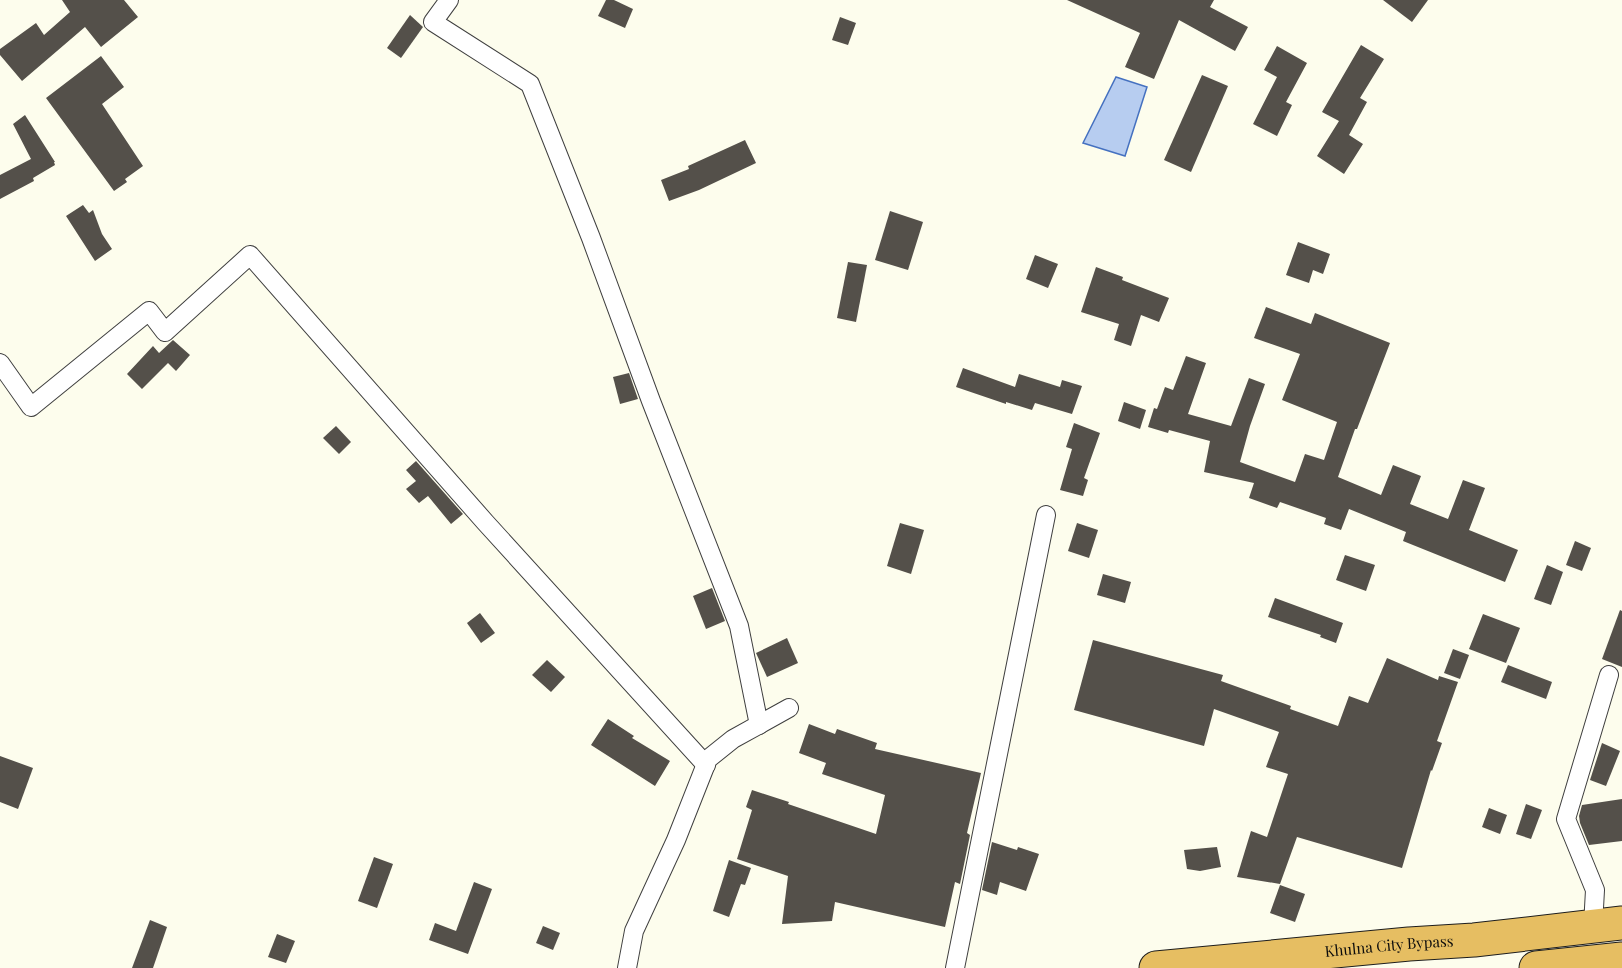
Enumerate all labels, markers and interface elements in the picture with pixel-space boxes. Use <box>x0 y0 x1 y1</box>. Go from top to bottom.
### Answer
street label: Khulna City Bypass <box>1324 930 1454 961</box>

